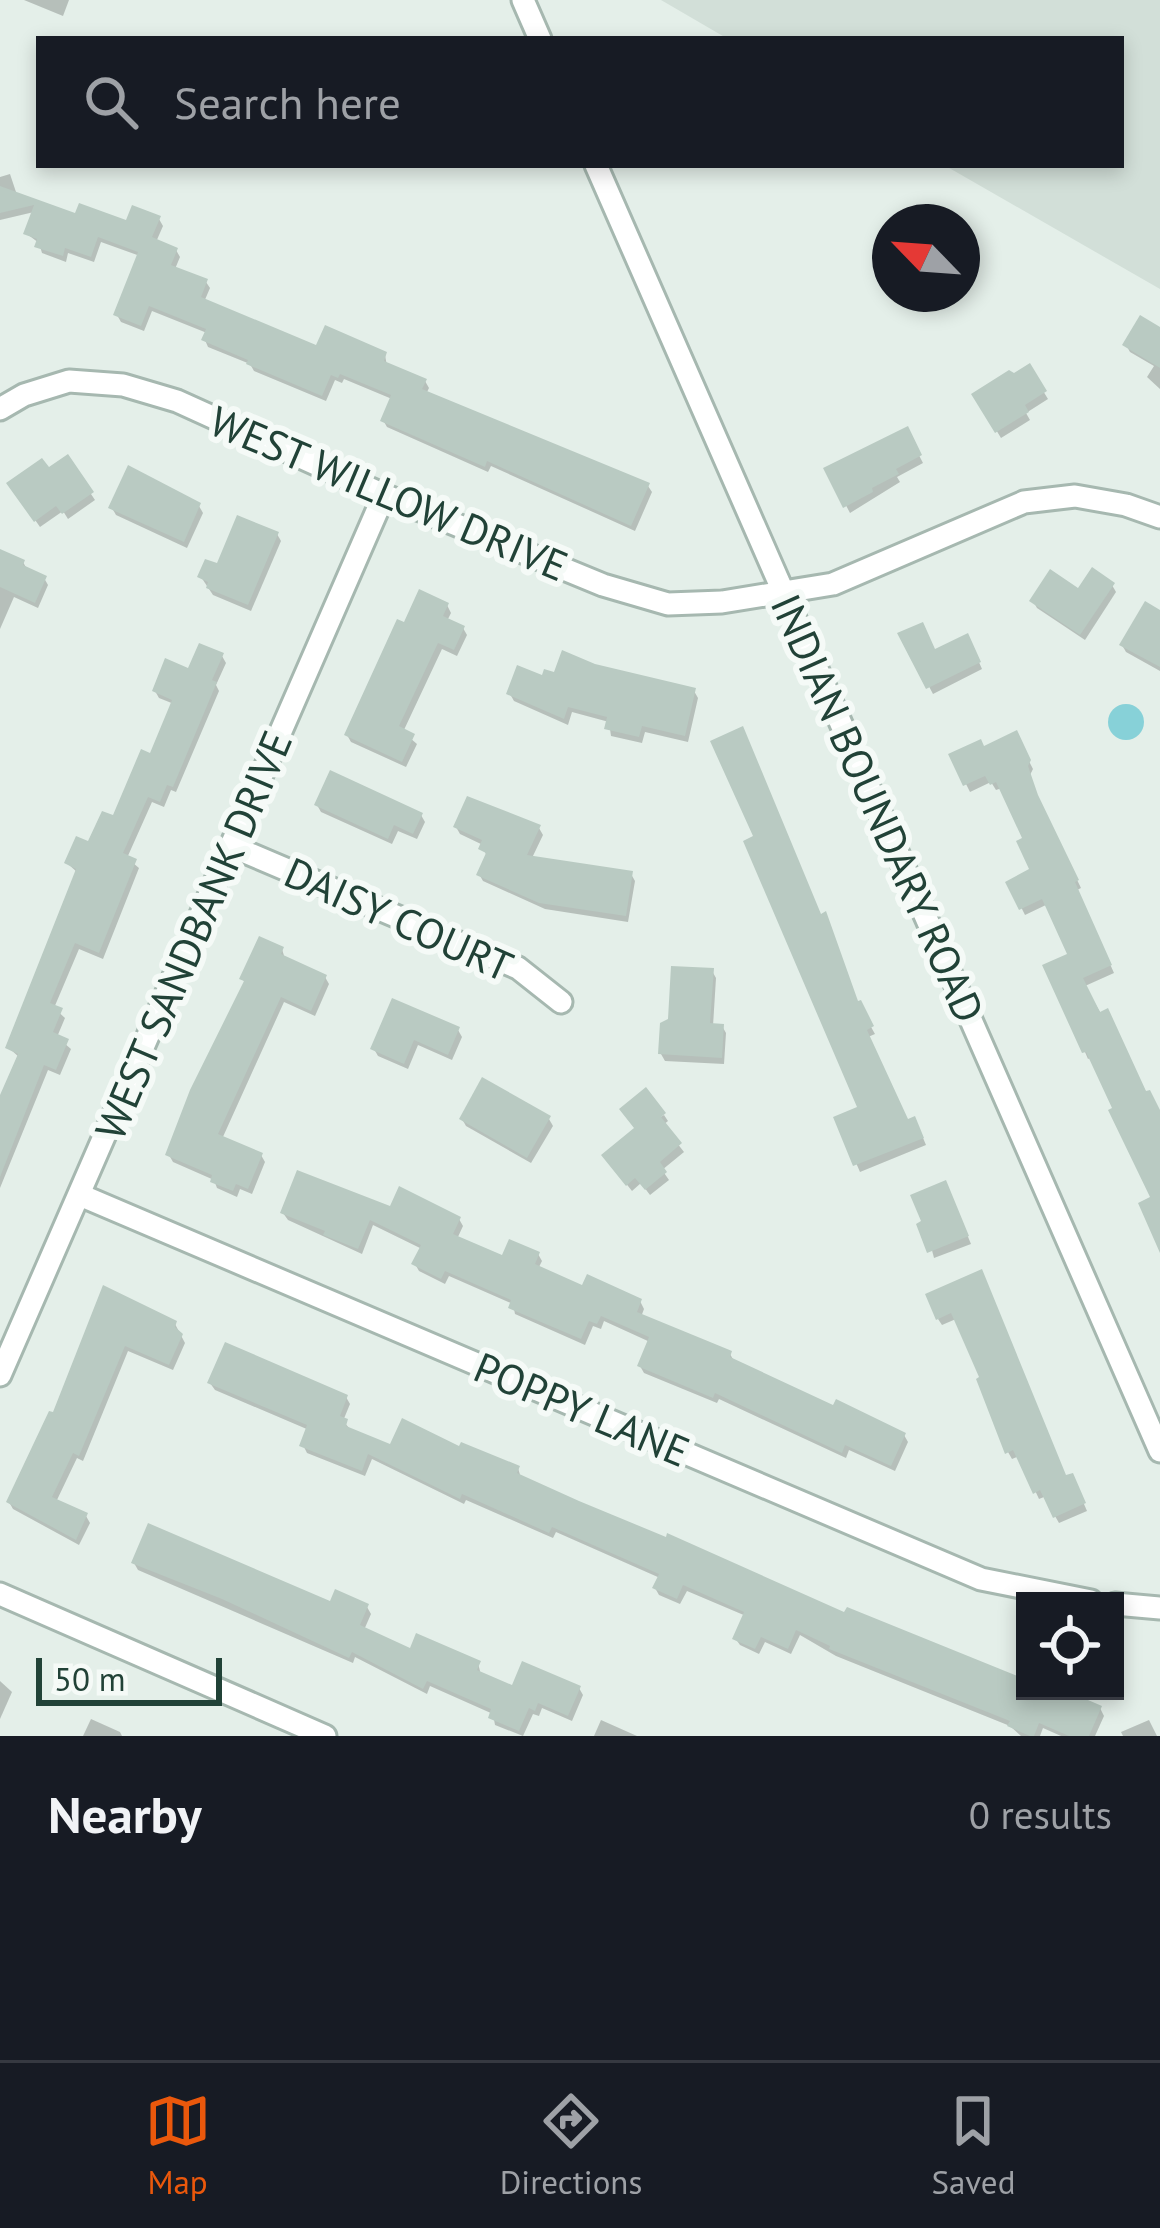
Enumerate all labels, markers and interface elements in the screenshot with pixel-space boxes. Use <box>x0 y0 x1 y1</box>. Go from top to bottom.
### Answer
search box <box>36 36 1124 168</box>
icon: search <box>78 69 144 135</box>
text: Search here <box>174 73 401 131</box>
north arrow <box>872 204 980 312</box>
street label: WEST WILLOW DRIVE <box>202 393 576 593</box>
street label: INDIAN BOUNDARY ROAD <box>759 585 997 1031</box>
street label: WEST SANDBANK DRIVE <box>82 722 304 1148</box>
street label: DAISY COURT <box>276 844 522 994</box>
street label: POPPY LANE <box>466 1339 698 1479</box>
map controls <box>1016 1592 1124 1700</box>
button: locate <box>1016 1592 1124 1700</box>
scale bar <box>36 1652 222 1705</box>
text: 50 m <box>54 1657 126 1700</box>
text: Nearby <box>48 1781 202 1847</box>
text: 0 results <box>969 1789 1112 1840</box>
tab: Map <box>145 2088 211 2203</box>
tab: Directions <box>500 2088 642 2203</box>
tab: Saved <box>931 2088 1015 2203</box>

